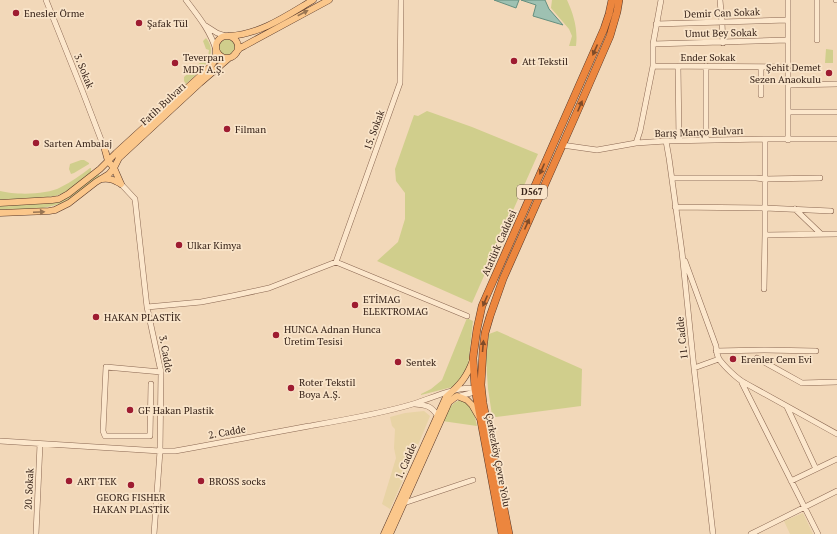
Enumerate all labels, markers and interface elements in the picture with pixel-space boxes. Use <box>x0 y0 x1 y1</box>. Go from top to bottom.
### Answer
street label: Demir Can Sokak <box>684 5 761 21</box>
place label: Enesler Örme <box>24 7 84 20</box>
marker: Enesler Örme <box>11 8 21 18</box>
one-way arrow <box>297 10 309 17</box>
place label: Şafak Tül <box>147 17 188 30</box>
marker: Şafak Tül <box>134 18 144 28</box>
street label: Umut Bey Sokak <box>685 26 758 40</box>
one-way arrow <box>592 44 598 56</box>
place label: Teverpan MDF A.Ş. <box>183 51 224 76</box>
street label: Ender Sokak <box>681 51 736 64</box>
street label: 3. Sokak <box>71 52 97 91</box>
place label: Att Tekstil <box>522 55 568 68</box>
marker: Att Tekstil <box>509 56 519 66</box>
marker: Teverpan MDF A.Ş. <box>170 58 180 68</box>
place label: Şehit Demet Sezen Anaokulu <box>750 61 821 86</box>
marker: Şehit Demet Sezen Anaokulu <box>824 68 834 78</box>
street label: Fatih Bulvarı <box>138 80 188 128</box>
one-way arrow <box>577 100 583 111</box>
street label: 15. Sokak <box>361 107 388 152</box>
place label: Filman <box>235 123 266 136</box>
marker: Filman <box>222 124 232 134</box>
street label: Barış Manço Bulvarı <box>654 124 744 140</box>
place label: Sarten Ambalaj <box>44 137 112 150</box>
marker: Sarten Ambalaj <box>31 138 41 148</box>
one-way arrow <box>539 163 546 175</box>
road number: D567 <box>517 185 547 199</box>
one-way arrow <box>33 208 45 215</box>
street label: Atatürk Caddesi <box>479 208 519 278</box>
one-way arrow <box>524 219 530 230</box>
place label: Ulkar Kimya <box>187 239 241 252</box>
marker: Ulkar Kimya <box>174 240 184 250</box>
place label: ETİMAG ELEKTROMAG <box>363 293 428 318</box>
one-way arrow <box>481 295 487 307</box>
marker: ETİMAG ELEKTROMAG <box>350 300 360 310</box>
place label: HAKAN PLASTİK <box>104 311 181 324</box>
marker: HAKAN PLASTİK <box>91 312 101 322</box>
street label: 11. Cadde <box>673 316 691 360</box>
place label: HUNCA Adnan Hunca Üretim Tesisi <box>284 323 381 348</box>
marker: HUNCA Adnan Hunca Üretim Tesisi <box>271 330 281 340</box>
street label: 3. Cadde <box>156 334 176 374</box>
one-way arrow <box>480 340 487 352</box>
place label: Erenler Cem Evi <box>741 353 812 366</box>
marker: Erenler Cem Evi <box>728 354 738 364</box>
place label: Sentek <box>406 356 437 369</box>
marker: Sentek <box>393 357 403 367</box>
place label: Roter Tekstil Boya A.Ş. <box>299 376 355 401</box>
marker: Roter Tekstil Boya A.Ş. <box>286 383 296 393</box>
place label: GF Hakan Plastik <box>138 404 215 417</box>
marker: GF Hakan Plastik <box>125 405 135 415</box>
street label: Çerkezköy Çevre Yolu <box>483 412 513 508</box>
street label: 2. Cadde <box>207 422 247 442</box>
street label: 1. Cadde <box>392 441 420 481</box>
street label: 20. Sokak <box>21 467 37 510</box>
place label: ART TEK <box>77 475 117 488</box>
place label: BROSS socks <box>209 475 266 488</box>
marker: ART TEK <box>64 476 74 486</box>
marker: BROSS socks <box>196 476 206 486</box>
marker: GEORG FISHER HAKAN PLASTİK <box>126 480 136 490</box>
place label: GEORG FISHER HAKAN PLASTİK <box>93 491 170 516</box>

